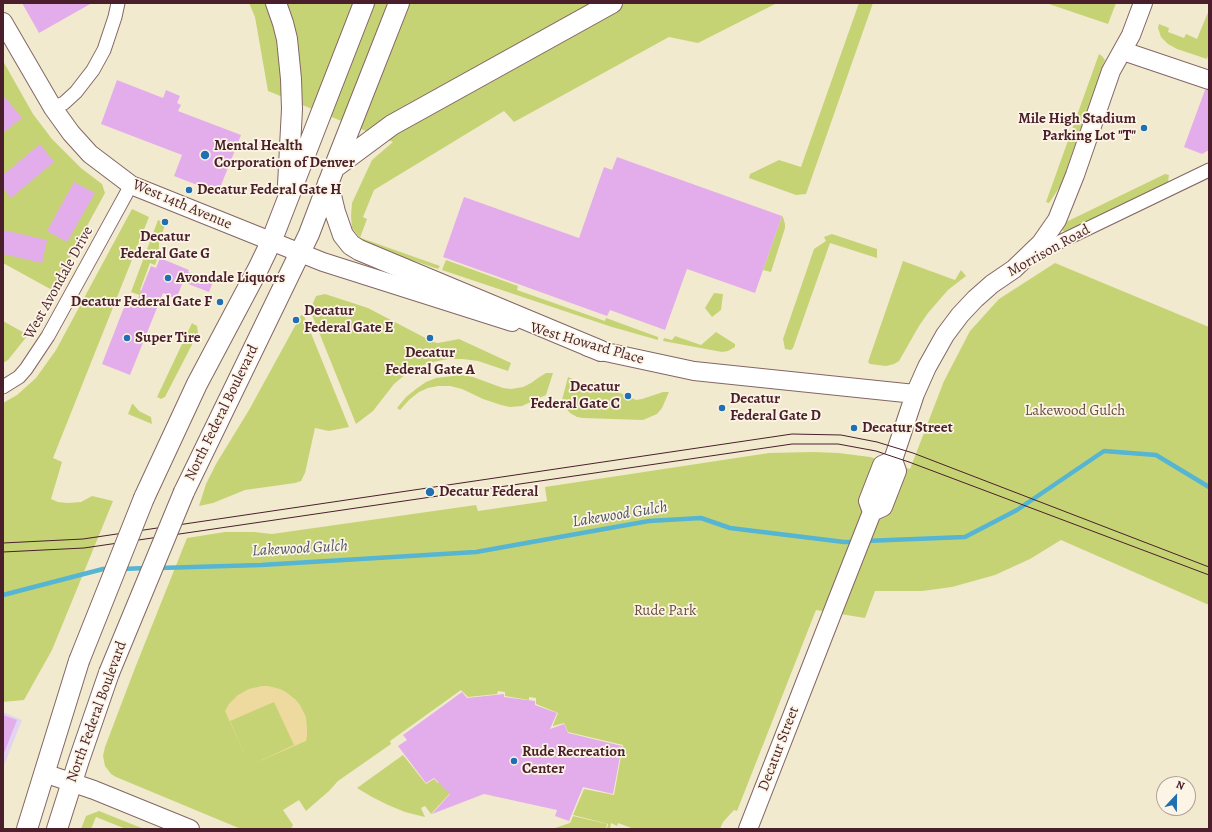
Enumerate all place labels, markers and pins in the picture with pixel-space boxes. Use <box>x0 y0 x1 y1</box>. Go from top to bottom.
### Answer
place label: Mile High Stadium Parking Lot "T" <box>1018 110 1136 145</box>
marker: Mile High Stadium Parking Lot "T" <box>1139 123 1149 133</box>
place label: Mental Health Corporation of Denver <box>214 137 355 172</box>
marker: Mental Health Corporation of Denver <box>199 149 211 161</box>
place label: Decatur Federal Gate H <box>197 181 341 199</box>
marker: Decatur Federal Gate H <box>184 185 194 195</box>
marker: Decatur Federal Gate G <box>160 217 170 227</box>
place label: Decatur Federal Gate G <box>120 228 210 263</box>
place label: Avondale Liquors <box>176 269 285 287</box>
marker: Avondale Liquors <box>163 273 173 283</box>
place label: Decatur Federal Gate F <box>71 293 212 311</box>
marker: Decatur Federal Gate F <box>215 297 225 307</box>
place label: Decatur Federal Gate E <box>304 302 393 337</box>
marker: Decatur Federal Gate E <box>291 315 301 325</box>
place label: Super Tire <box>135 329 201 347</box>
marker: Super Tire <box>122 333 132 343</box>
marker: Decatur Federal Gate A <box>425 333 435 343</box>
place label: Decatur Federal Gate A <box>385 344 475 379</box>
place label: Decatur Federal Gate C <box>530 378 620 413</box>
place label: Decatur Federal Gate D <box>730 390 821 425</box>
marker: Decatur Federal Gate C <box>623 391 633 401</box>
marker: Decatur Federal Gate D <box>717 403 727 413</box>
place label: Decatur Street <box>862 419 953 437</box>
marker: Decatur Street <box>849 423 859 433</box>
place label: Decatur Federal <box>439 483 538 501</box>
marker: Decatur Federal <box>424 486 436 498</box>
place label: Rude Recreation Center <box>522 743 625 778</box>
marker: Rude Recreation Center <box>509 756 519 766</box>

